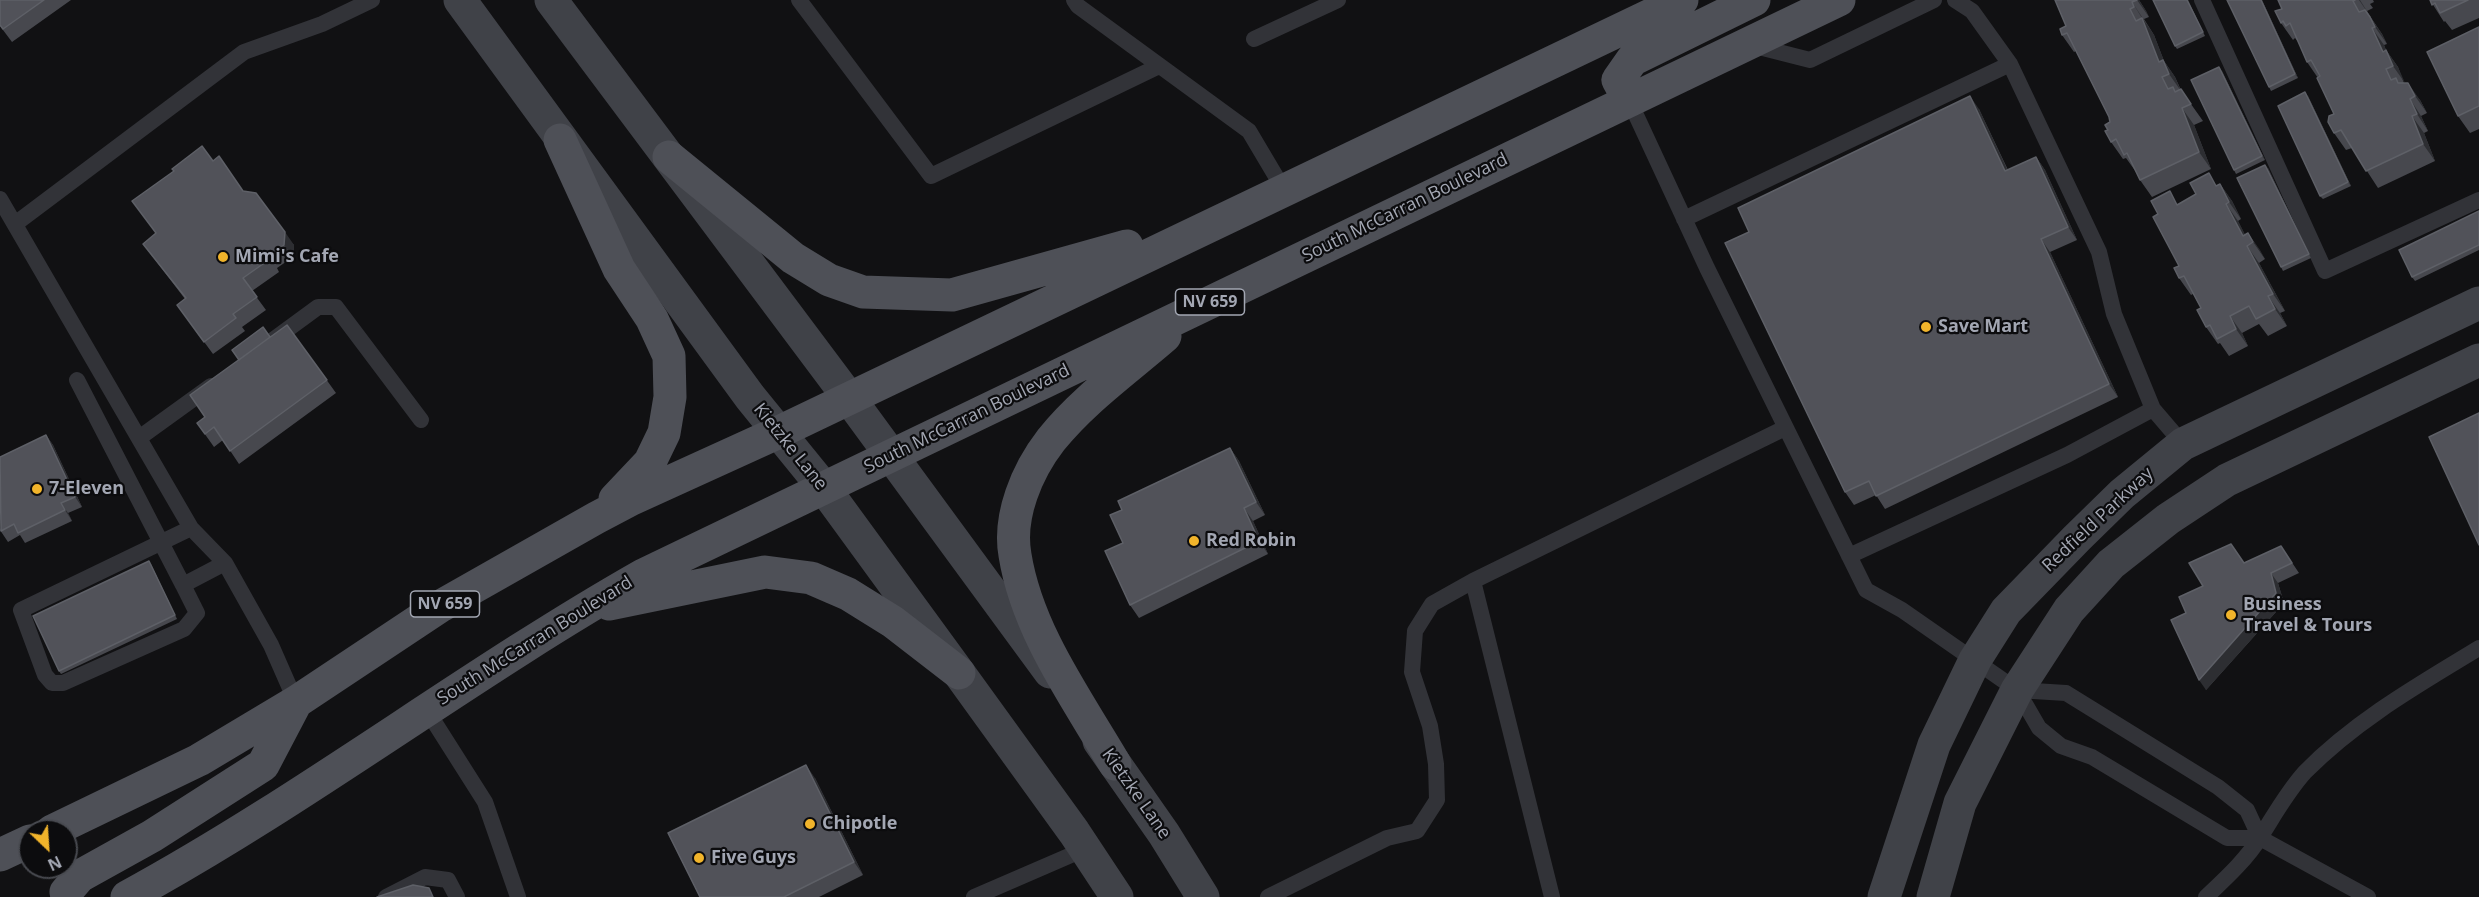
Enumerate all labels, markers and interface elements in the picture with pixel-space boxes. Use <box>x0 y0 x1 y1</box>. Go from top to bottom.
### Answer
street label: South McCarran Boulevard <box>1299 149 1511 267</box>
place label: Mimi's Cafe <box>235 246 339 268</box>
marker: Mimi's Cafe <box>216 250 230 264</box>
road number: NV 659 <box>1176 289 1244 315</box>
place label: Save Mart <box>1938 316 2028 338</box>
marker: Save Mart <box>1919 320 1933 334</box>
street label: South McCarran Boulevard <box>861 360 1073 478</box>
street label: Kietzke Lane <box>748 399 832 495</box>
street label: Redfield Parkway <box>2038 463 2158 577</box>
place label: 7-Eleven <box>49 478 124 500</box>
marker: 7-Eleven <box>30 482 44 496</box>
place label: Red Robin <box>1206 530 1296 552</box>
marker: Red Robin <box>1187 534 1201 548</box>
street label: South McCarran Boulevard <box>433 572 637 710</box>
road number: NV 659 <box>410 591 480 617</box>
place label: Business Travel & Tours <box>2243 594 2372 636</box>
marker: Business Travel & Tours <box>2224 608 2238 622</box>
street label: Kietzke Lane <box>1097 745 1175 843</box>
place label: Chipotle <box>822 813 897 835</box>
marker: Chipotle <box>803 817 817 831</box>
north arrow <box>18 819 78 879</box>
place label: Five Guys <box>711 847 796 869</box>
text: N <box>44 851 65 876</box>
marker: Five Guys <box>692 851 706 865</box>

